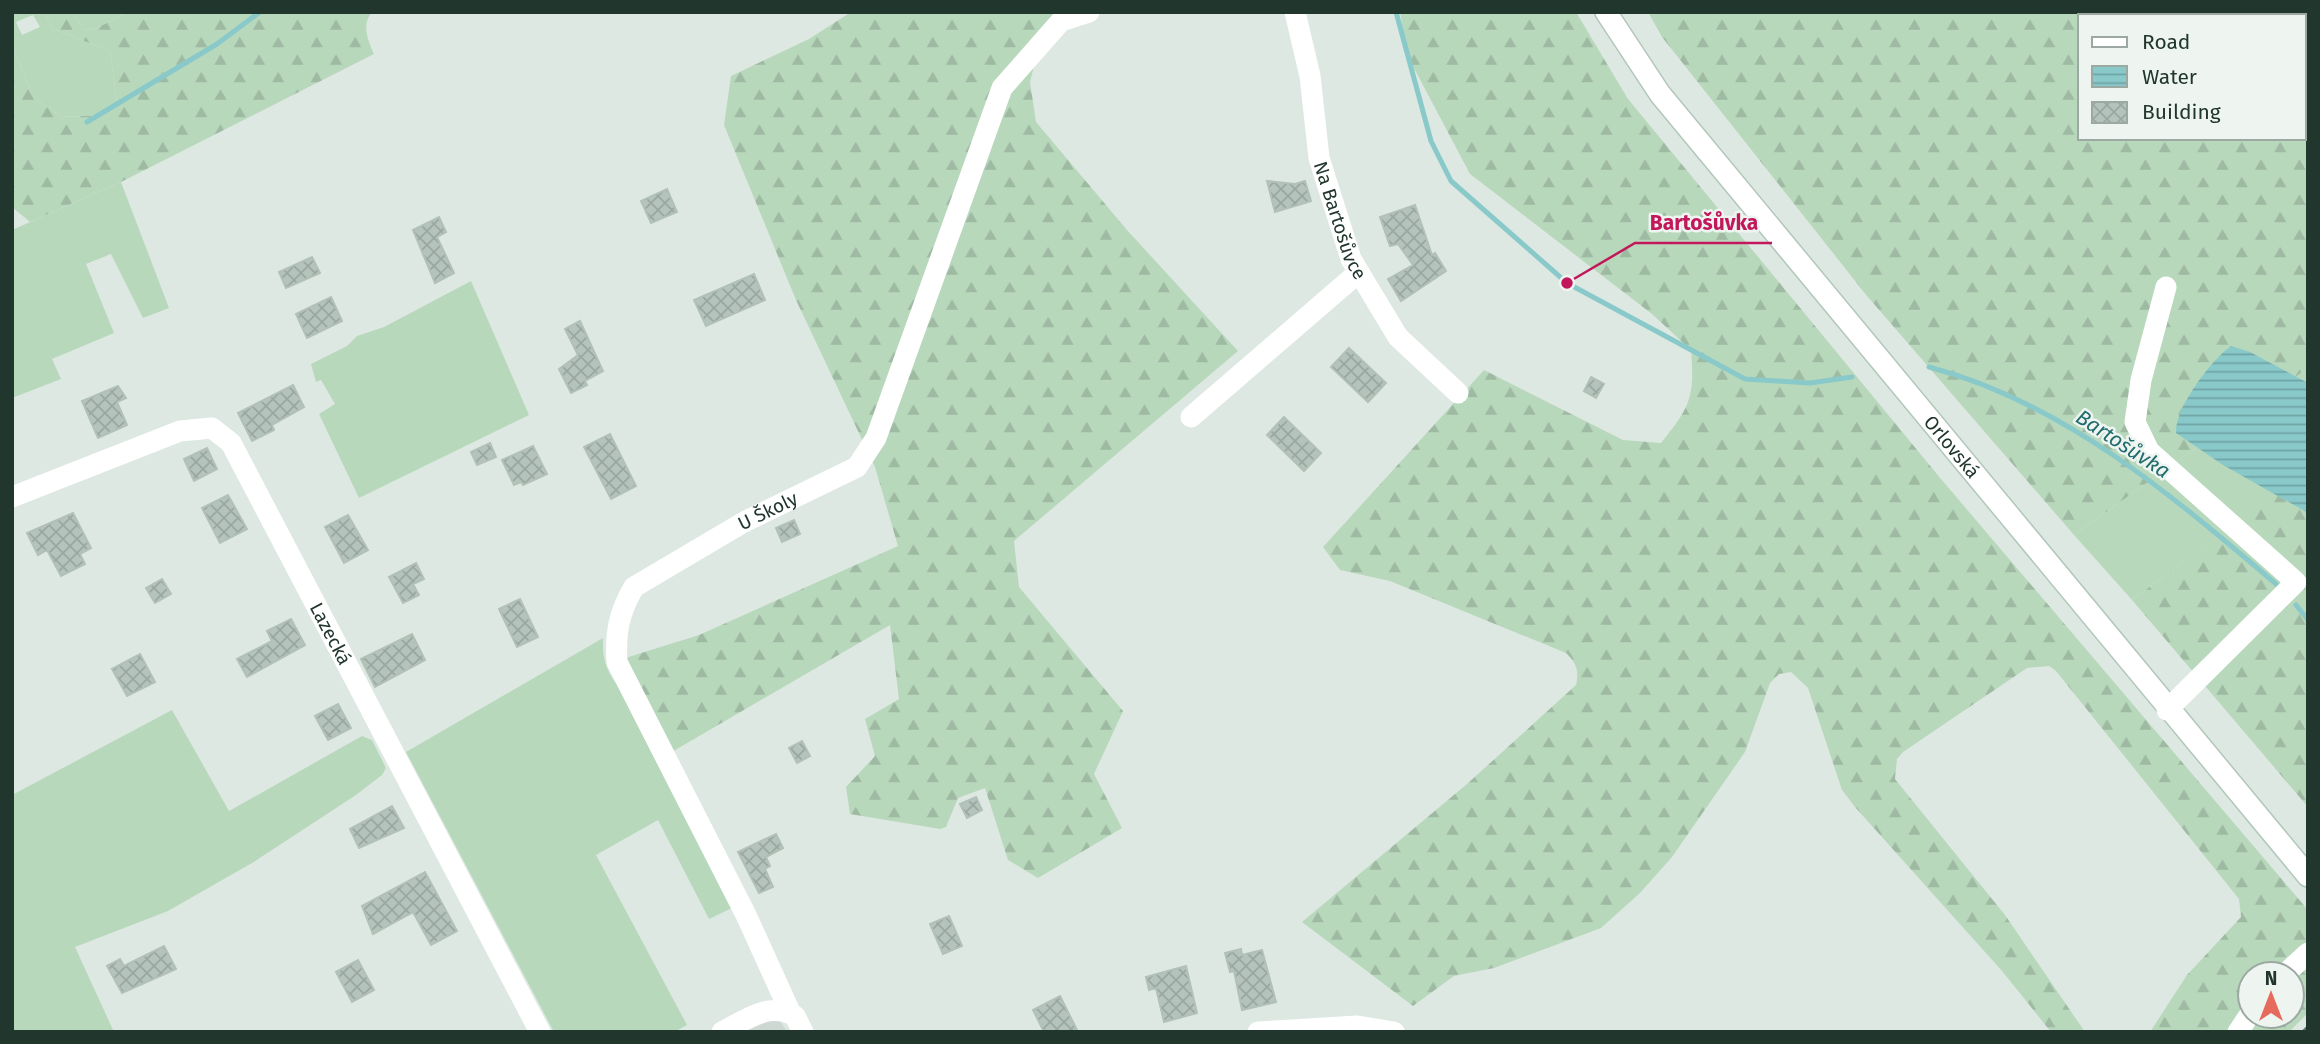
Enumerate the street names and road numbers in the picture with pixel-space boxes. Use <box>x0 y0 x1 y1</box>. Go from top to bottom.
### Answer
street label: Na Bartošůvce <box>1309 158 1372 284</box>
street label: Orlovská <box>1919 411 1984 483</box>
street label: U Školy <box>734 486 802 535</box>
street label: Lazecká <box>305 599 356 669</box>

